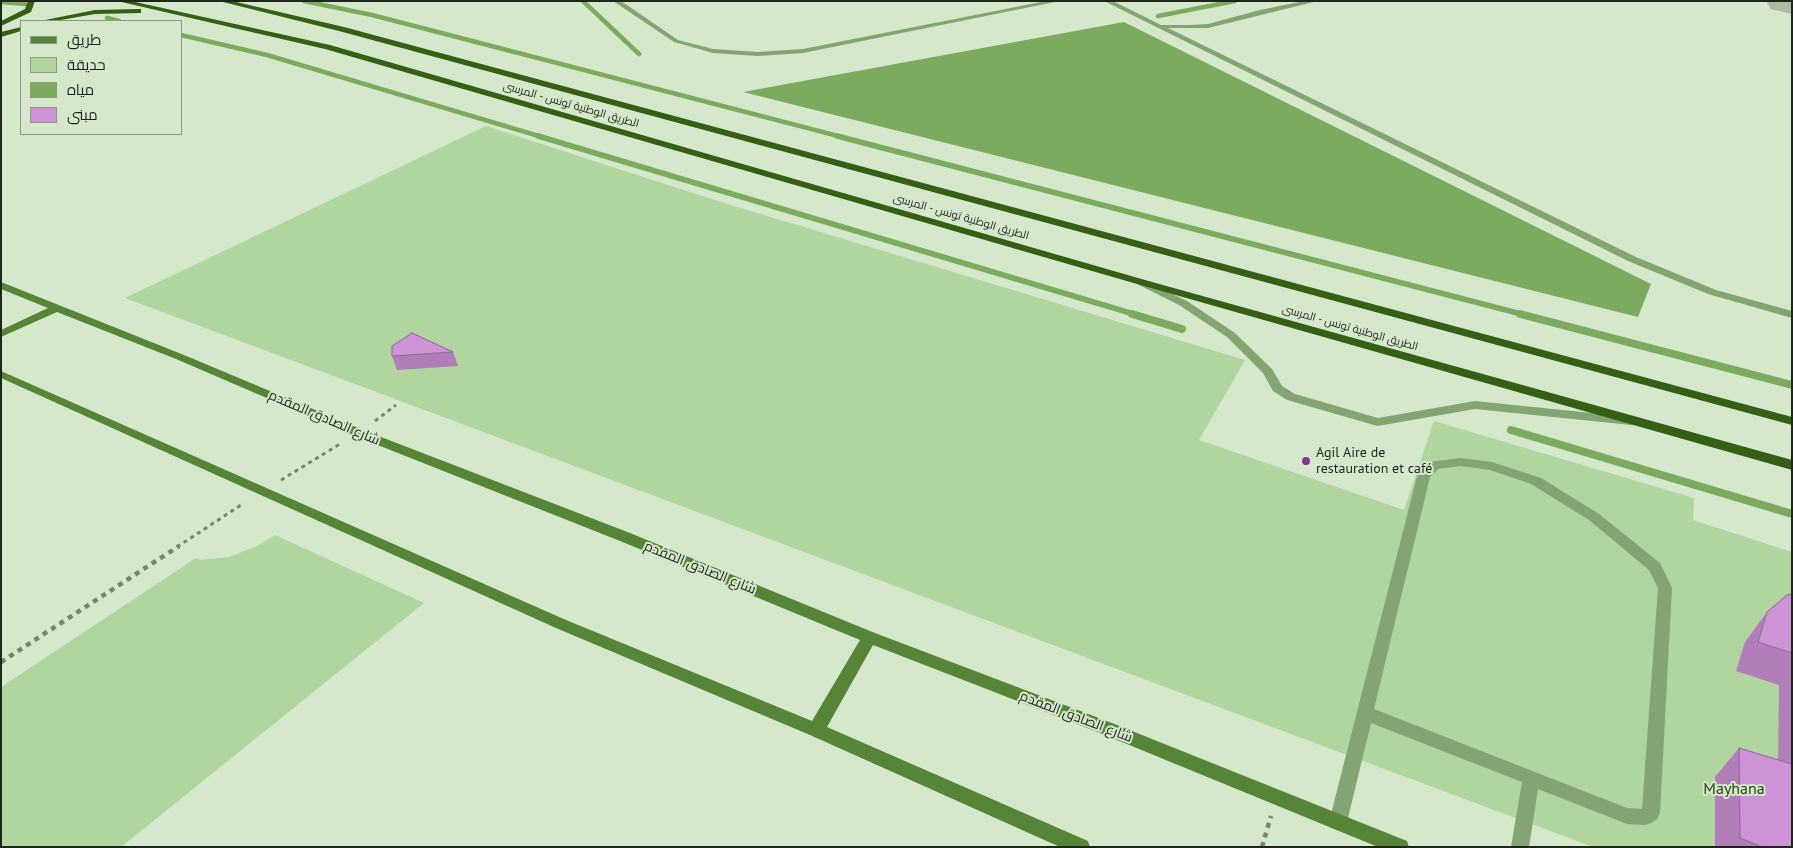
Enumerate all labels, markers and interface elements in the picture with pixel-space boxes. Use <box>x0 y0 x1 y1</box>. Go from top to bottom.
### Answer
legend <box>20 20 182 135</box>
text: طريق <box>67 30 101 49</box>
text: حديقة <box>67 55 106 74</box>
street label: الطريق الوطنية تونس - المرسى <box>502 79 640 131</box>
text: مياه <box>67 80 94 99</box>
text: مبنى <box>67 105 98 124</box>
street label: الطريق الوطنية تونس - المرسى <box>892 191 1030 243</box>
street label: الطريق الوطنية تونس - المرسى <box>1281 302 1419 354</box>
street label: شارع الصادق المقدم <box>266 387 382 449</box>
place label: Agil Aire de restauration et café <box>1316 445 1432 478</box>
marker: Agil Aire de restauration et café <box>1300 455 1312 467</box>
street label: شارع الصادق المقدم <box>642 538 758 598</box>
street label: شارع الصادق المقدم <box>1017 688 1135 746</box>
park label: Mayhana <box>1703 779 1765 799</box>

